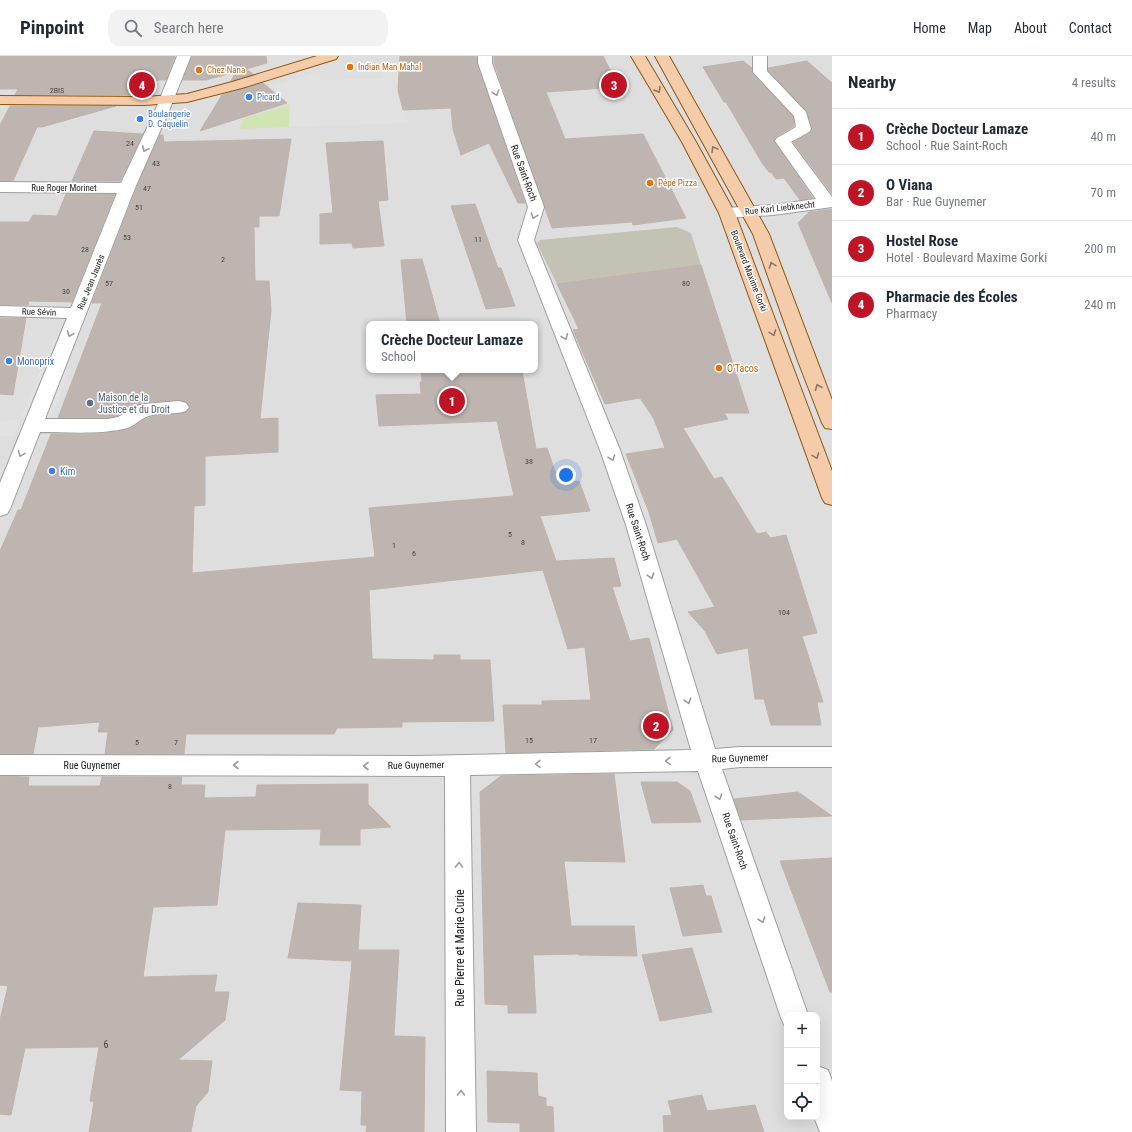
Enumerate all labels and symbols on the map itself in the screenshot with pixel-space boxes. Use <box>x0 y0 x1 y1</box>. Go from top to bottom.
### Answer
marker: Indian Man Mahal <box>345 62 355 72</box>
place label: Indian Man Mahal <box>358 62 421 72</box>
marker: Chez Nana <box>194 65 204 75</box>
place label: Chez Nana <box>207 65 245 75</box>
pin: 4 <box>129 70 155 100</box>
pin: 3 <box>601 70 627 100</box>
house number: 2BIS <box>50 86 64 95</box>
one-way arrow <box>653 86 660 93</box>
one-way arrow <box>491 89 499 96</box>
marker: Picard <box>244 92 254 102</box>
place label: Picard <box>257 92 280 102</box>
place label: Boulangerie D. Caquelin <box>148 109 190 129</box>
marker: Boulangerie D. Caquelin <box>135 114 145 124</box>
house number: 24 <box>126 139 134 148</box>
street label: Rue Saint-Roch <box>509 143 539 203</box>
one-way arrow <box>142 144 150 152</box>
one-way arrow <box>711 146 718 153</box>
house number: 43 <box>152 159 160 168</box>
marker: Pépé Pizza <box>645 178 655 188</box>
place label: Pépé Pizza <box>658 178 697 188</box>
street label: Rue Roger Morinet <box>31 183 97 193</box>
house number: 47 <box>143 184 151 193</box>
street label: Rue Karl Liebknecht <box>745 199 816 217</box>
house number: 51 <box>135 203 143 212</box>
one-way arrow <box>530 212 539 219</box>
street label: Boulevard Maxime Gorki <box>729 229 769 313</box>
house number: 53 <box>123 233 131 242</box>
house number: 11 <box>474 235 482 244</box>
house number: 28 <box>81 245 89 254</box>
street label: Rue Jean Jaurès <box>75 253 107 311</box>
house number: 2 <box>221 255 225 264</box>
one-way arrow <box>768 262 777 269</box>
house number: 57 <box>105 279 113 288</box>
house number: 80 <box>682 279 690 288</box>
house number: 30 <box>62 287 70 296</box>
street label: Rue Sévin <box>22 306 56 318</box>
one-way arrow <box>66 330 74 337</box>
one-way arrow <box>768 330 776 337</box>
one-way arrow <box>560 333 568 340</box>
marker: Monoprix <box>4 356 14 366</box>
place label: Monoprix <box>17 356 55 367</box>
marker: O'Tacos <box>714 363 724 373</box>
place label: O'Tacos <box>727 363 759 374</box>
one-way arrow <box>814 383 822 390</box>
pin: 1 <box>439 386 465 416</box>
place label: Maison de la Justice et du Droit <box>98 392 170 415</box>
marker: Maison de la Justice et du Droit <box>85 398 95 408</box>
one-way arrow <box>18 451 26 458</box>
one-way arrow <box>812 452 820 459</box>
one-way arrow <box>608 454 616 461</box>
house number: 38 <box>525 457 533 466</box>
your location <box>556 465 576 485</box>
marker: Kim <box>47 466 57 476</box>
place label: Kim <box>60 466 75 477</box>
street label: Rue Saint-Roch <box>624 502 652 562</box>
house number: 5 <box>508 530 512 539</box>
house number: 8 <box>521 538 525 547</box>
house number: 1 <box>392 541 396 550</box>
house number: 6 <box>412 549 416 558</box>
one-way arrow <box>646 572 655 579</box>
house number: 104 <box>778 608 790 617</box>
one-way arrow <box>683 697 692 704</box>
pin: 2 <box>643 711 669 741</box>
house number: 15 <box>525 736 533 745</box>
house number: 17 <box>589 736 597 745</box>
house number: 5 <box>135 738 139 747</box>
house number: 7 <box>174 738 178 747</box>
street label: Rue Guynemer <box>711 752 769 764</box>
one-way arrow <box>665 757 671 765</box>
street label: Rue Guynemer <box>387 759 445 771</box>
street label: Rue Guynemer <box>64 760 120 771</box>
one-way arrow <box>535 760 541 768</box>
one-way arrow <box>233 761 239 769</box>
one-way arrow <box>363 762 369 770</box>
house number: 8 <box>168 782 172 791</box>
one-way arrow <box>715 793 723 800</box>
street label: Rue Saint-Roch <box>720 811 750 871</box>
one-way arrow <box>455 862 463 868</box>
street label: Rue Pierre et Marie Curie <box>453 889 467 1007</box>
one-way arrow <box>757 916 765 923</box>
house number: 6 <box>104 1039 109 1050</box>
one-way arrow <box>457 1090 465 1096</box>

